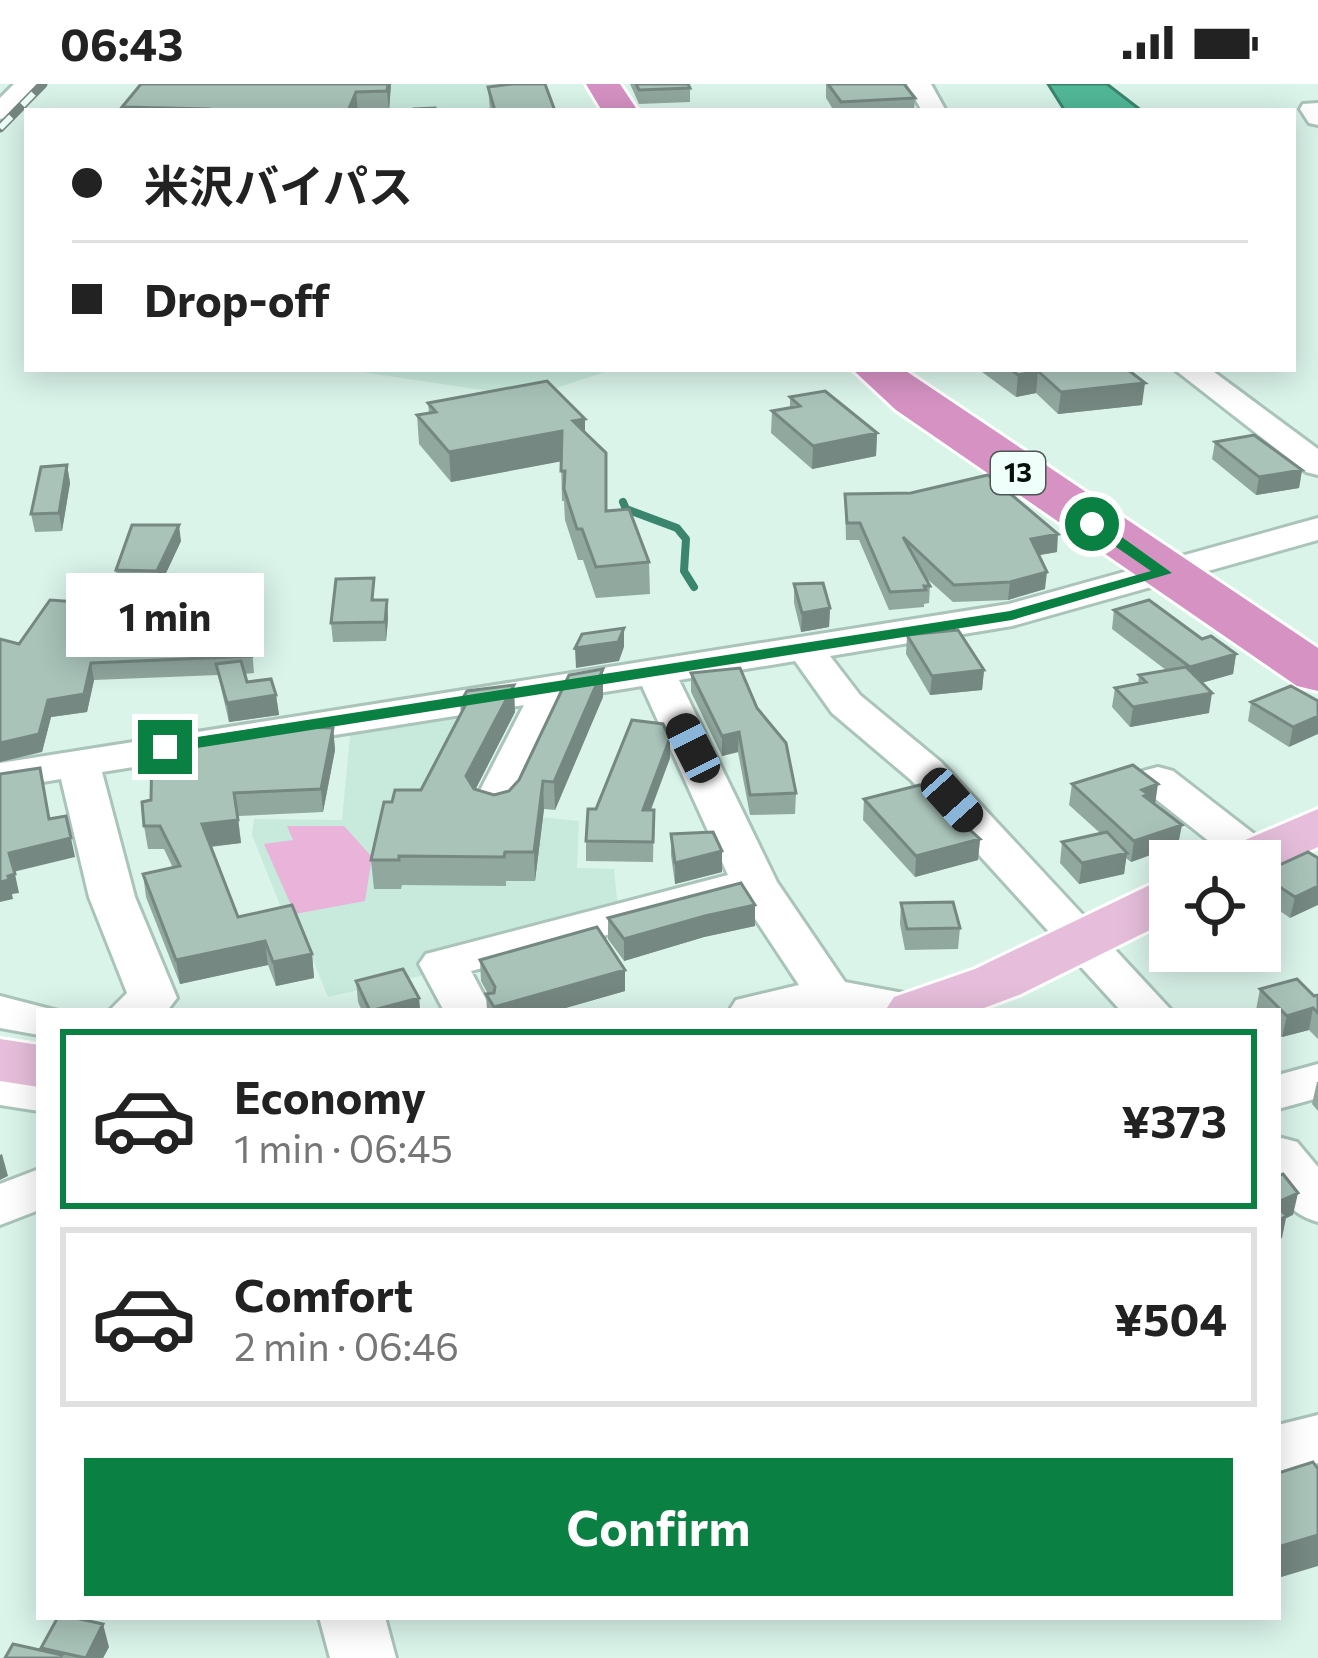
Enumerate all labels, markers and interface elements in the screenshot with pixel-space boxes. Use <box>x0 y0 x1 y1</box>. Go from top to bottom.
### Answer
text: 06:43 <box>60 15 183 70</box>
text: 米沢バイパス <box>144 157 413 212</box>
text: Drop-off <box>144 271 330 326</box>
road number: 13 <box>991 452 1045 494</box>
route start <box>1065 497 1119 551</box>
callout: 1 min <box>66 573 264 657</box>
text: 1 min <box>119 591 211 639</box>
car <box>661 708 725 788</box>
route end <box>138 720 192 774</box>
car <box>915 761 989 839</box>
map controls <box>1149 840 1281 972</box>
button: locate <box>1149 840 1281 972</box>
icon: car <box>90 1065 198 1173</box>
text: Economy <box>234 1068 426 1123</box>
text: ¥373 <box>1121 1092 1227 1147</box>
text: 1 min · 06:45 <box>234 1123 453 1171</box>
icon: car <box>90 1263 198 1371</box>
text: Comfort <box>234 1266 413 1321</box>
text: ¥504 <box>1114 1290 1227 1345</box>
text: 2 min · 06:46 <box>234 1321 459 1369</box>
button: Confirm <box>84 1458 1233 1596</box>

